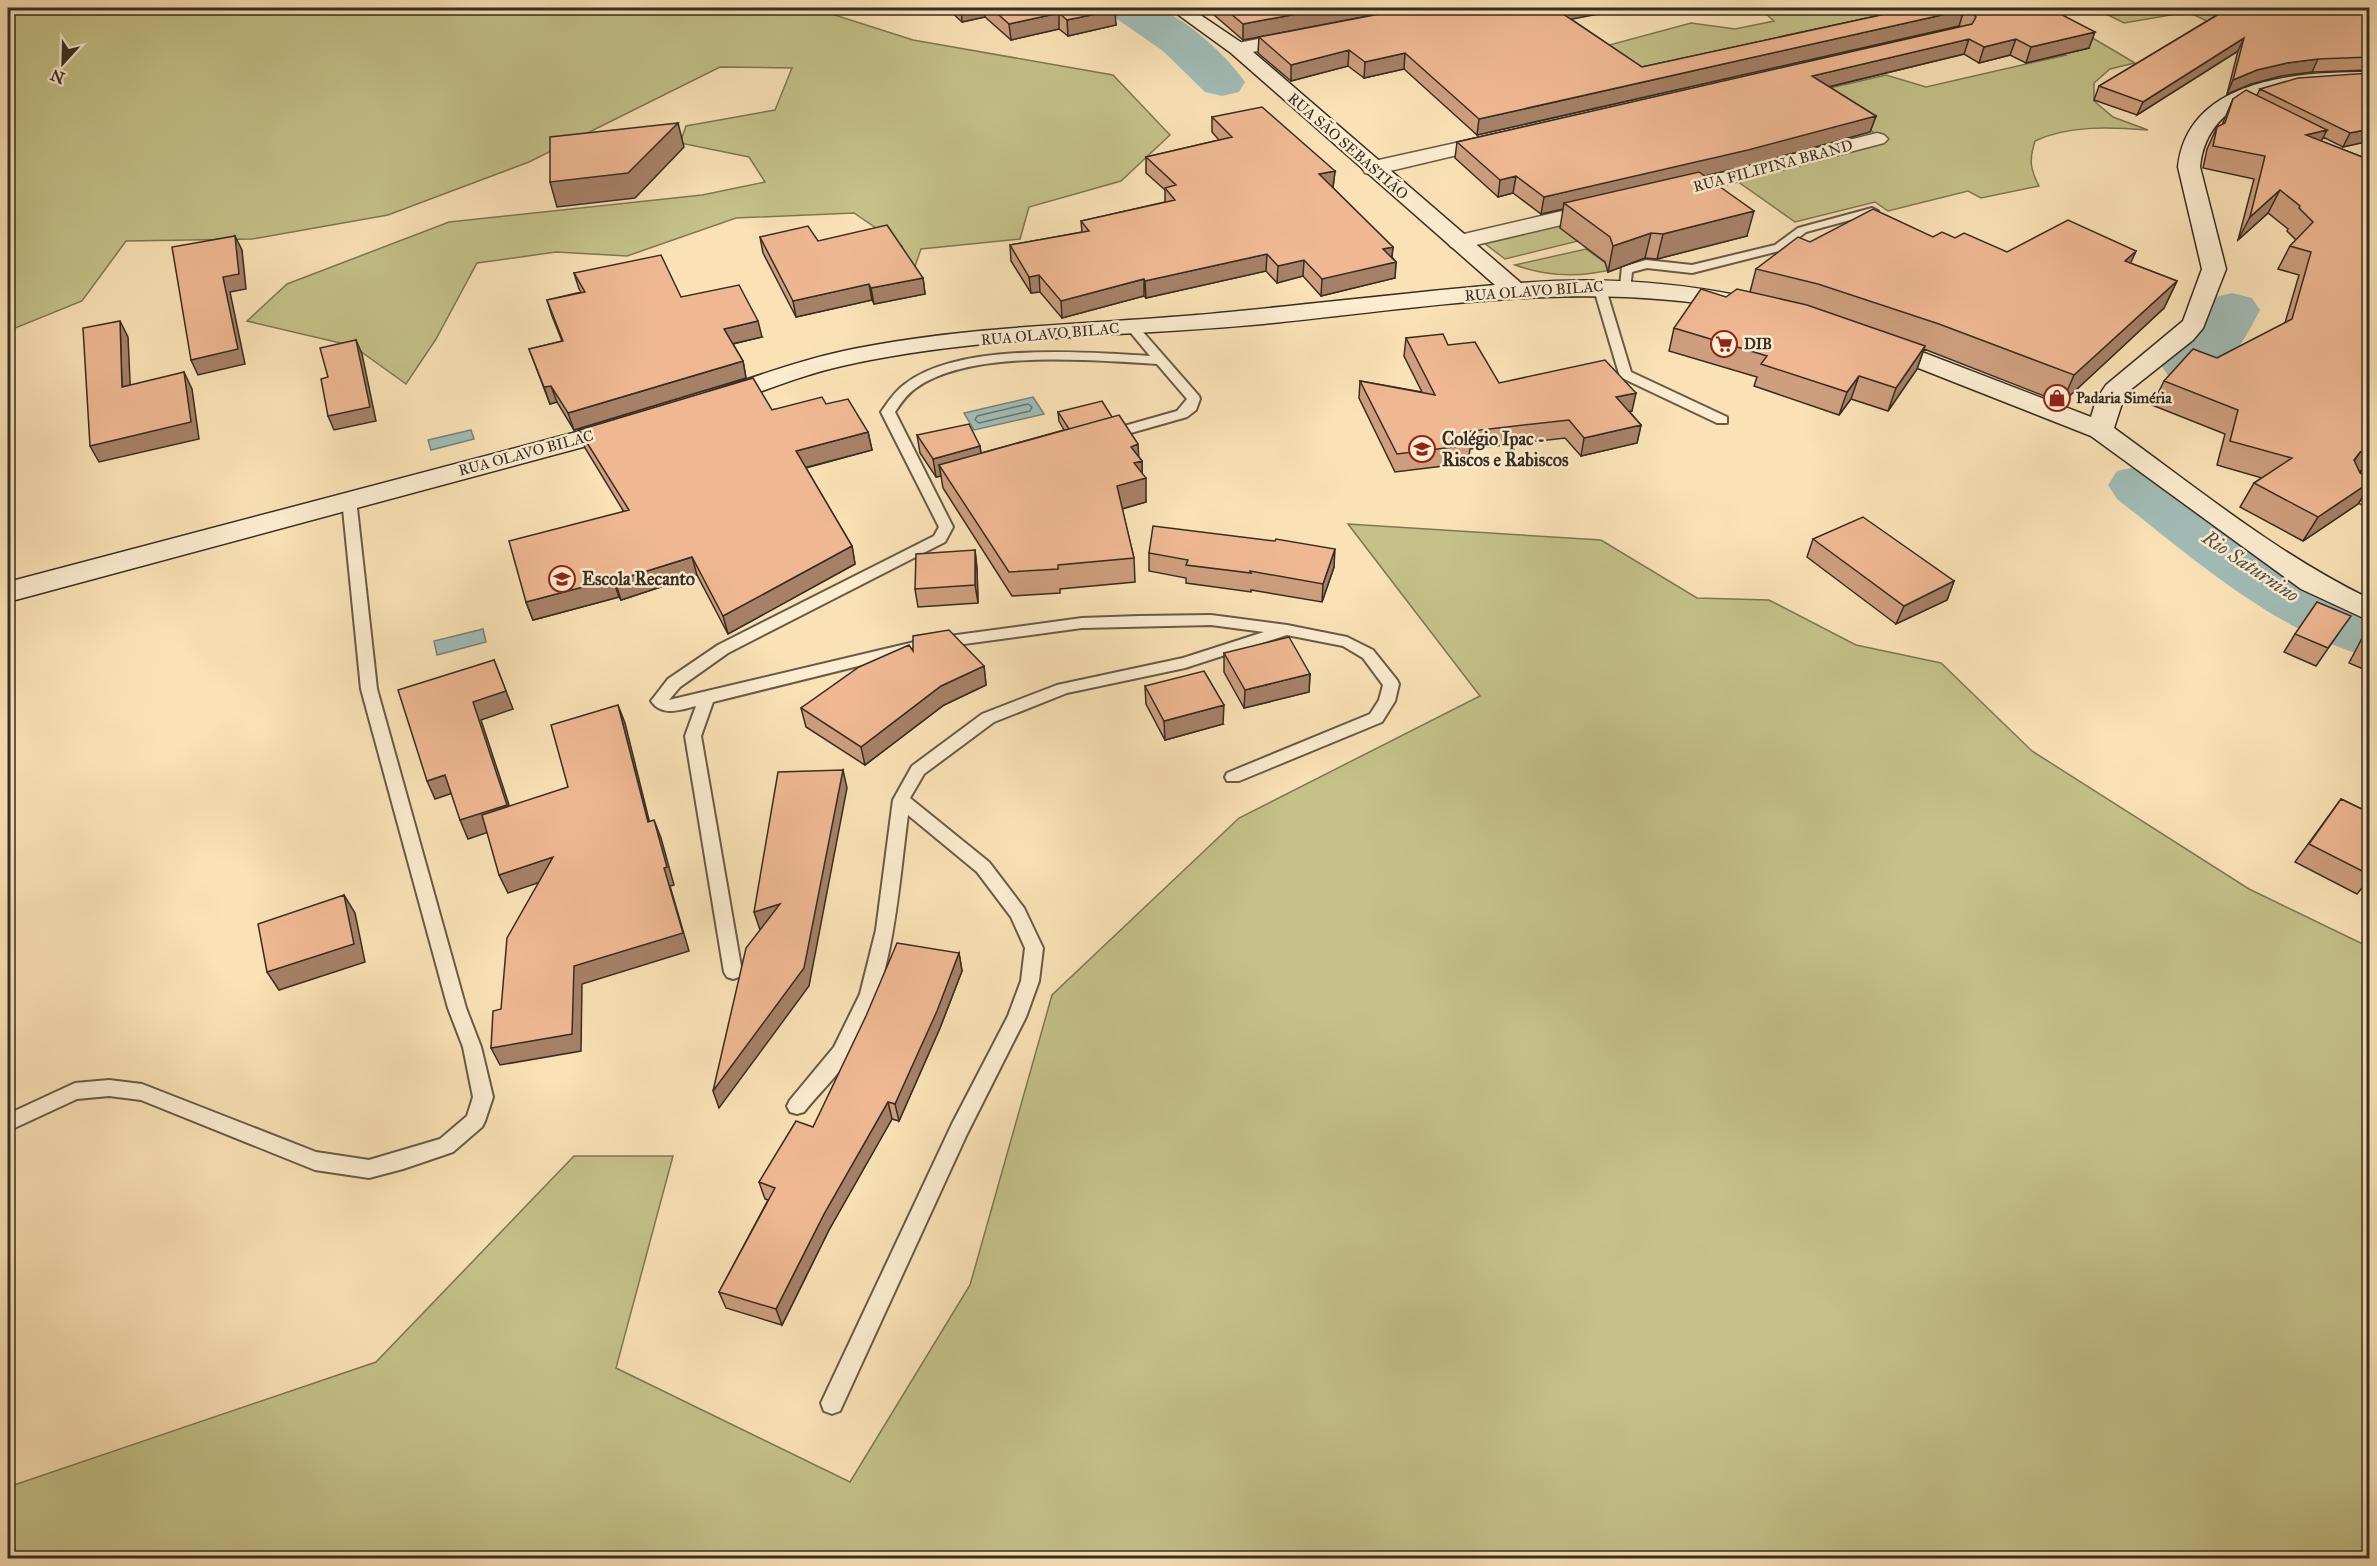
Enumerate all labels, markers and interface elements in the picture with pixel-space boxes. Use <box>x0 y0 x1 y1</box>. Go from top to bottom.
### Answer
north arrow <box>33 33 93 93</box>
text: N <box>47 65 67 88</box>
street label: RUA SÃO SEBASTIÃO <box>1284 89 1412 203</box>
street label: RUA FILIPINA BRAND <box>1691 136 1855 196</box>
street label: RUA OLAVO BILAC <box>1464 277 1604 305</box>
street label: RUA OLAVO BILAC <box>980 319 1120 349</box>
supermarket icon: DIB <box>1709 329 1739 359</box>
place label: DIB <box>1744 335 1772 353</box>
shop icon: Padaria Siméria <box>2042 383 2072 413</box>
place label: Padaria Siméria <box>2076 389 2172 407</box>
street label: RUA OLAVO BILAC <box>456 426 596 480</box>
place label: Colégio Ipac - Riscos e Rabiscos <box>1442 428 1569 471</box>
school or university icon: Colégio Ipac - Riscos e Rabiscos <box>1407 434 1437 464</box>
water label: Rio Saturnino <box>2197 524 2304 607</box>
school or university icon: Escola Recanto <box>547 564 577 594</box>
place label: Escola Recanto <box>582 568 695 590</box>

